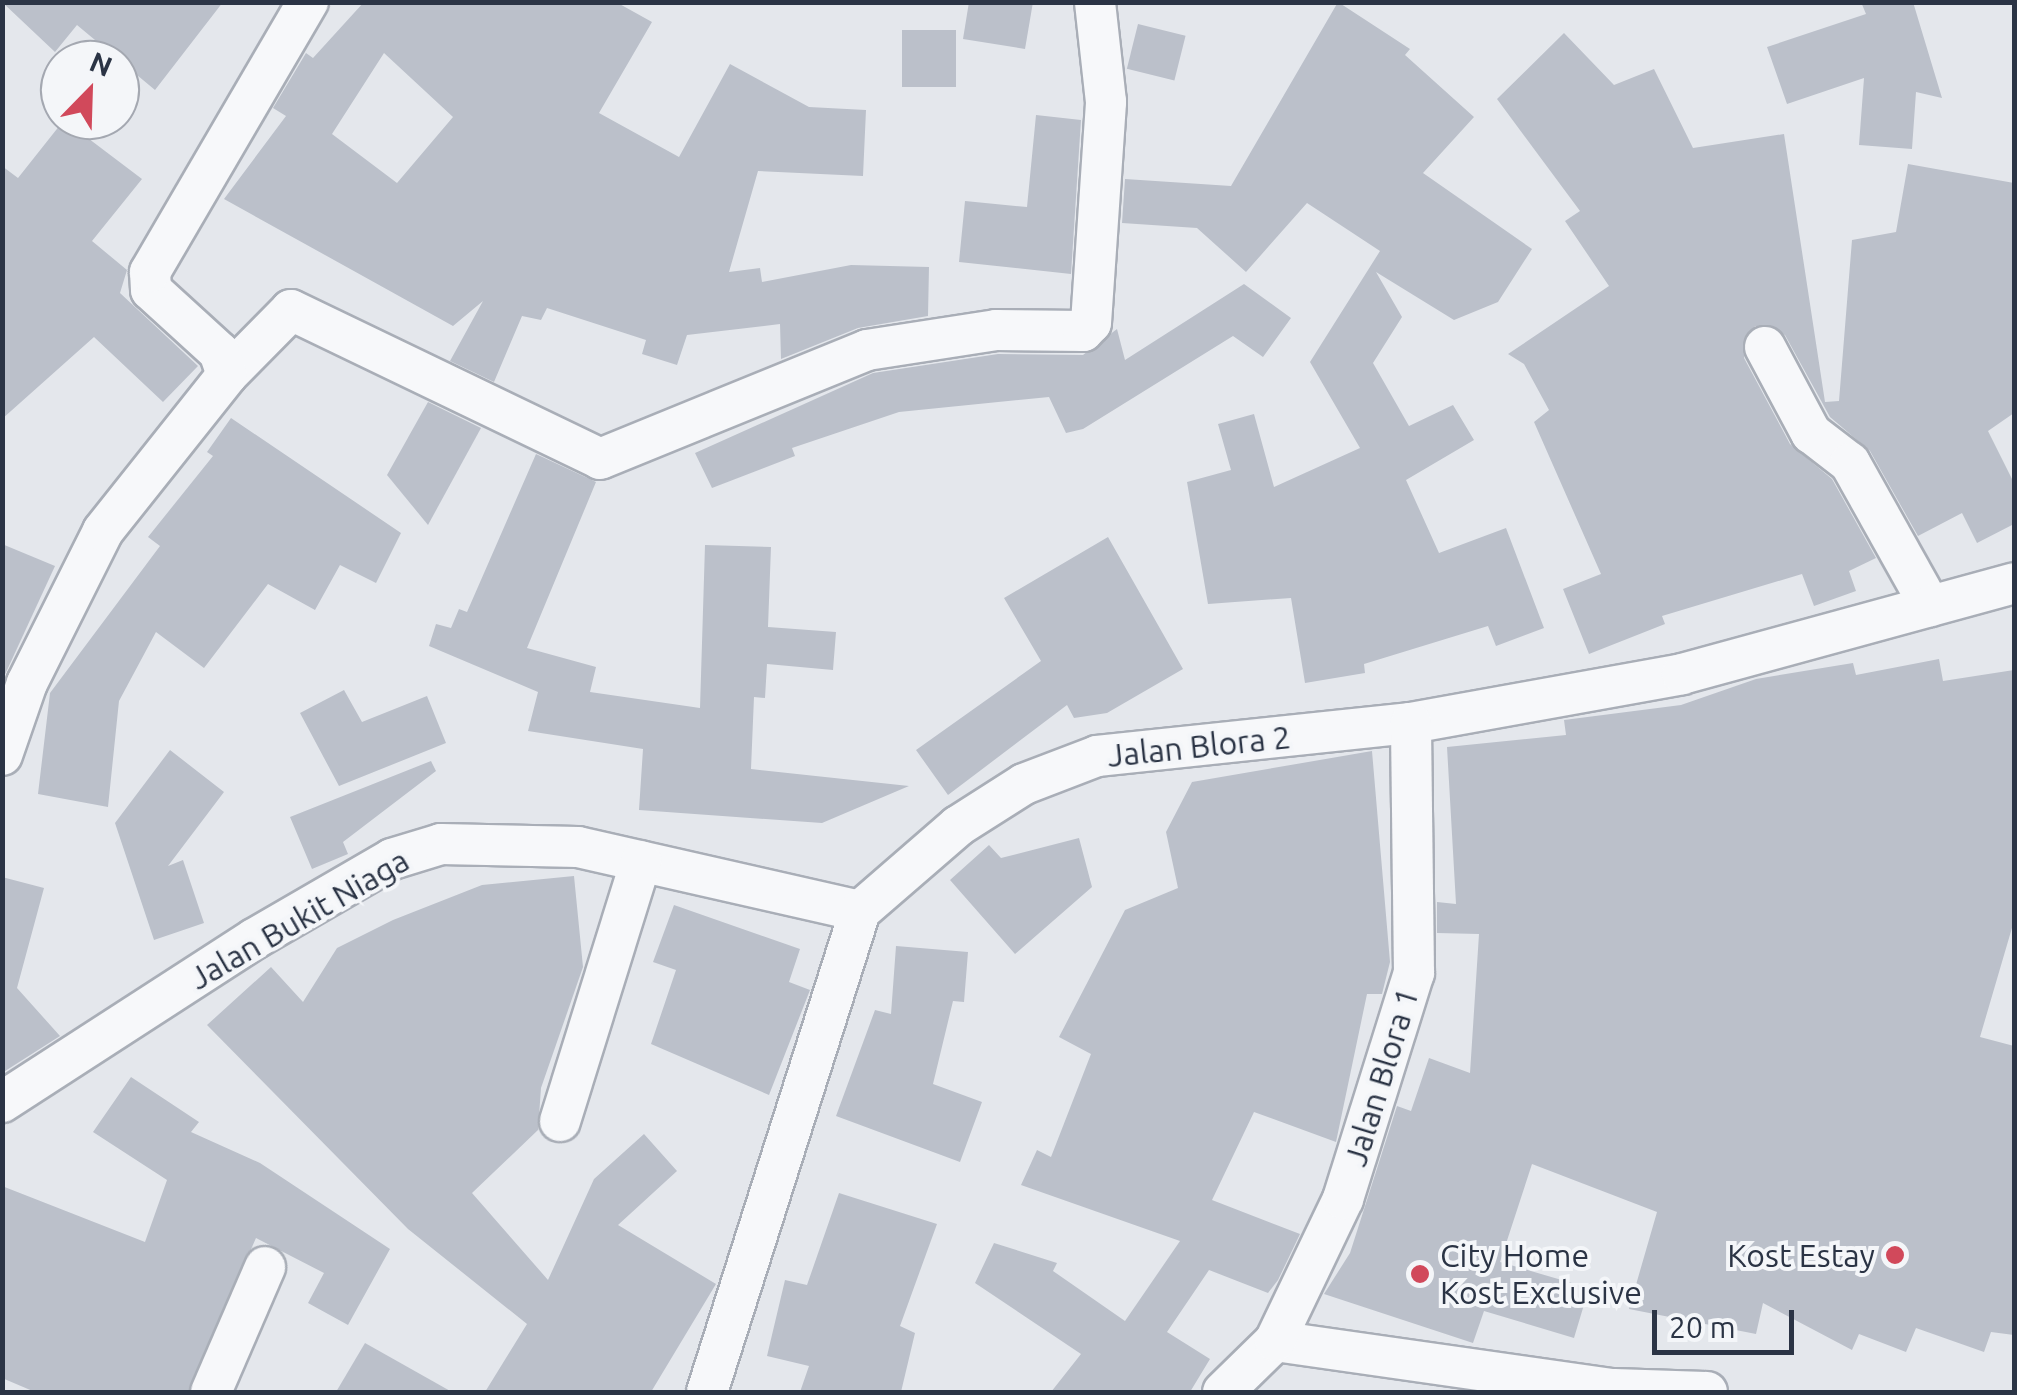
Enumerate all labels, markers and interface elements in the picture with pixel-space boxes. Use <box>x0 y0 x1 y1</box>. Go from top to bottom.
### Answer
north arrow <box>40 40 140 140</box>
text: N <box>85 45 117 82</box>
street label: Jalan Blora 2 <box>1105 717 1293 775</box>
street label: Jalan Bukit Niaga <box>182 841 416 997</box>
street label: Jalan Blora 1 <box>1336 983 1426 1171</box>
place label: Kost Estay <box>1727 1236 1875 1274</box>
place label: City Home Kost Exclusive <box>1440 1237 1642 1312</box>
marker: Kost Estay <box>1884 1244 1906 1266</box>
marker: City Home Kost Exclusive <box>1409 1263 1431 1285</box>
scale bar <box>1657 1290 1800 1352</box>
text: 20 m <box>1669 1310 1736 1344</box>

